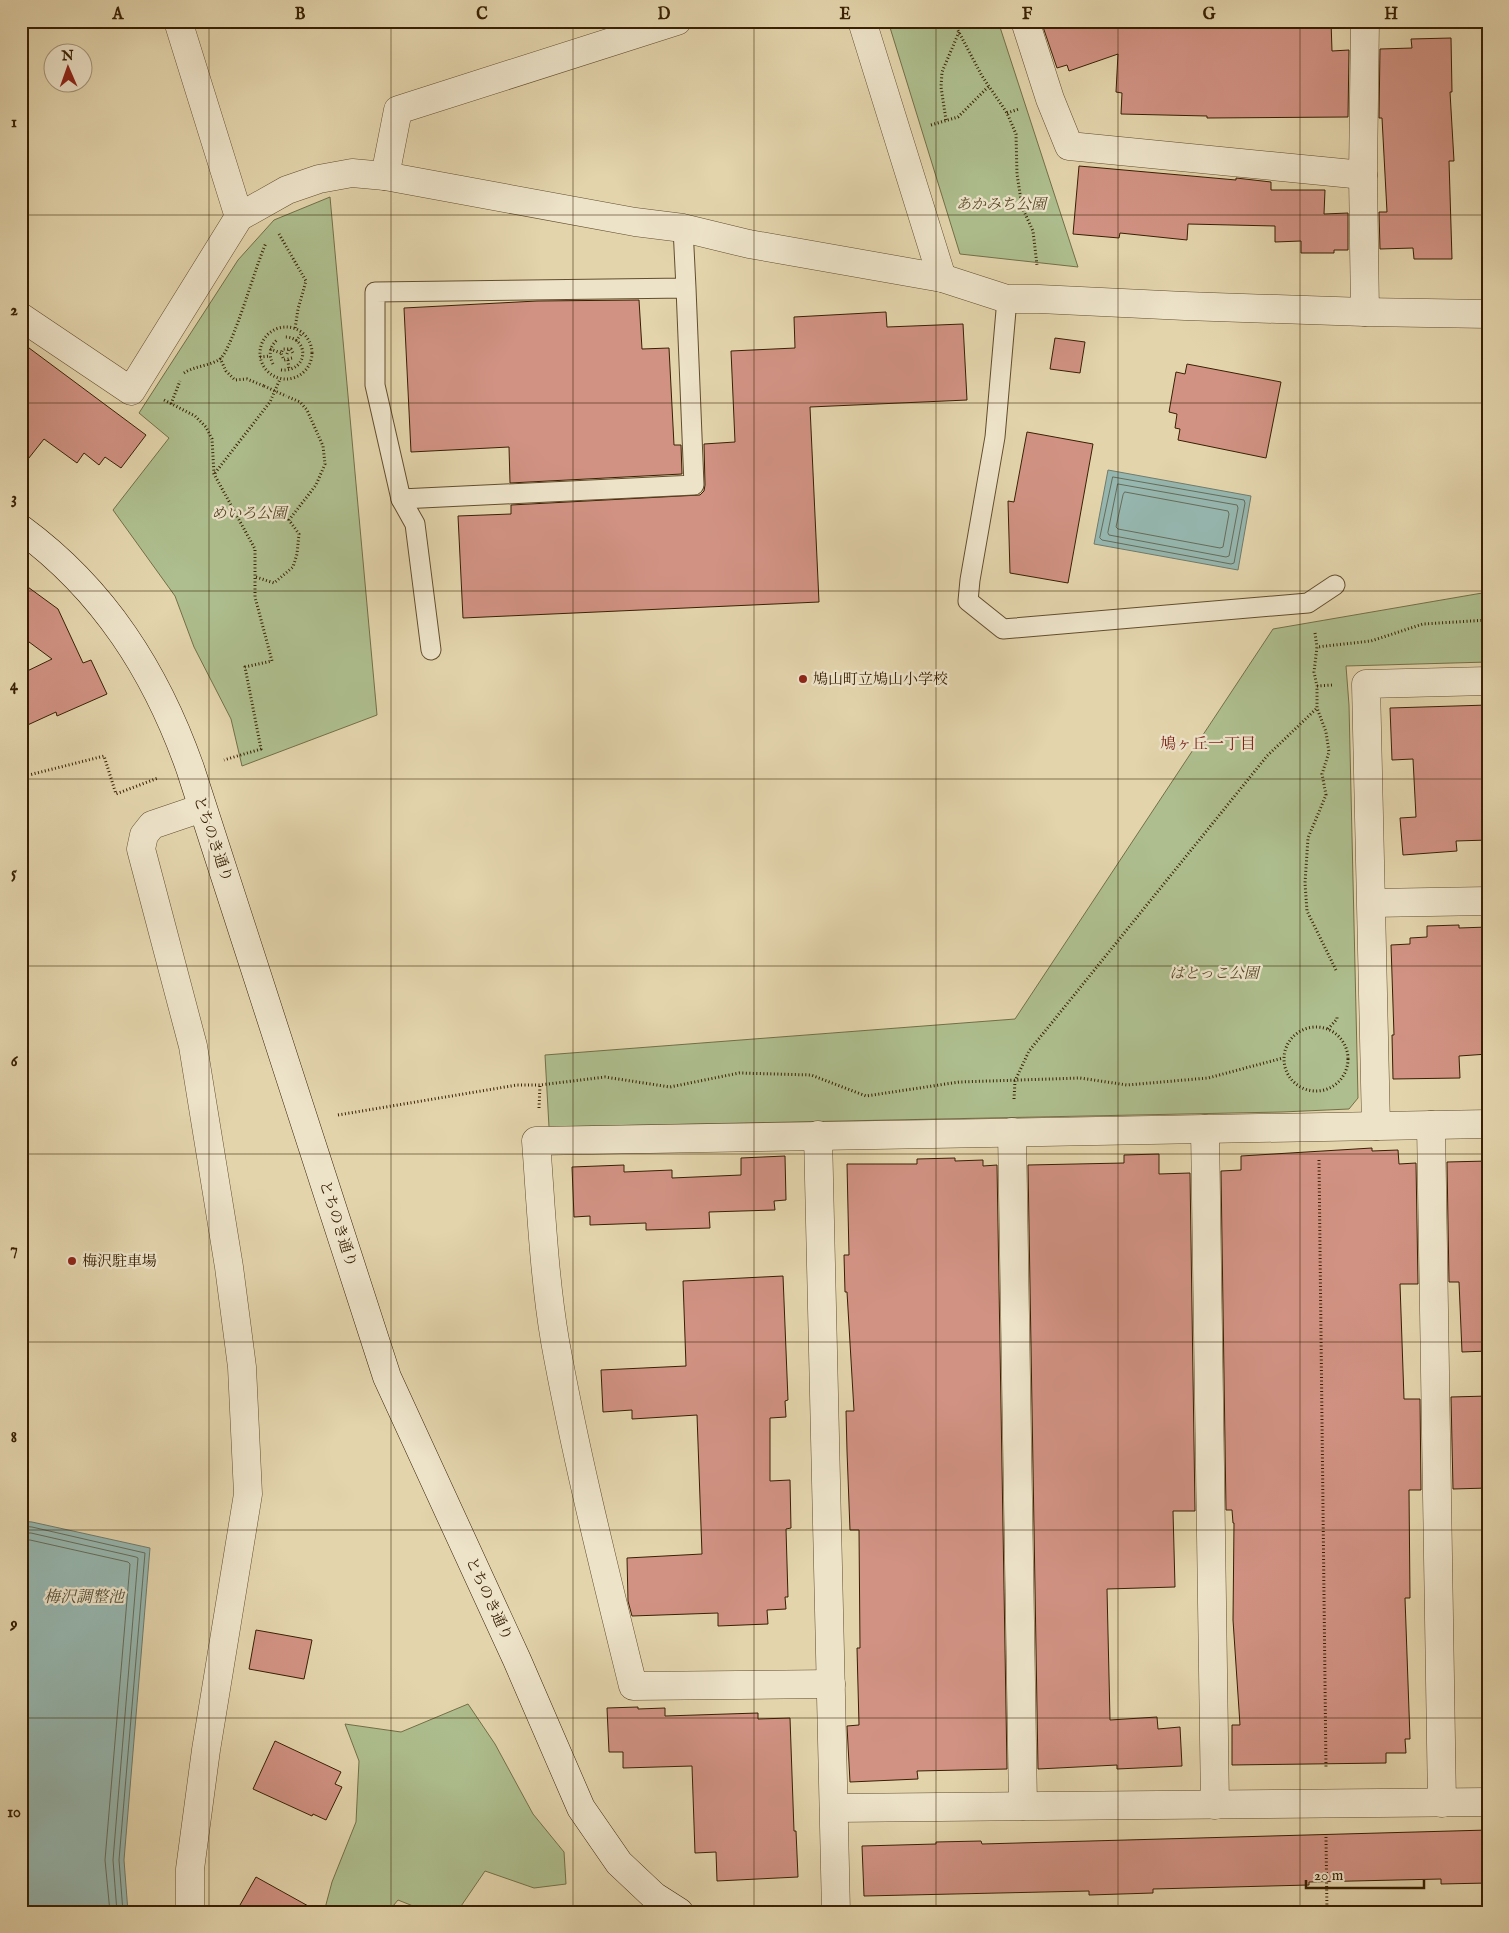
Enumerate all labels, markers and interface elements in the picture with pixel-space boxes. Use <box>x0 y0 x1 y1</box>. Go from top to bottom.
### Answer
text: A <box>112 5 125 25</box>
text: B <box>295 5 306 25</box>
text: C <box>476 5 488 25</box>
text: D <box>658 5 671 25</box>
text: E <box>839 5 851 25</box>
text: F <box>1022 5 1033 25</box>
text: G <box>1203 5 1216 25</box>
text: H <box>1384 5 1398 25</box>
north arrow <box>42 42 92 92</box>
text: N <box>60 47 74 65</box>
text: 1 <box>11 113 17 133</box>
park label: あかみち公園 <box>956 195 1049 214</box>
text: 2 <box>10 301 18 321</box>
text: 3 <box>11 489 17 509</box>
park label: めいろ公園 <box>211 504 289 523</box>
place label: 鳩山町立鳩山小学校 <box>813 670 948 689</box>
marker: 鳩山町立鳩山小学校 <box>797 673 809 685</box>
text: 4 <box>10 676 19 696</box>
district label: 鳩ヶ丘一丁目 <box>1160 735 1256 755</box>
street label: とちのき通り <box>189 793 237 885</box>
text: 5 <box>11 864 17 884</box>
park label: はとっこ公園 <box>1169 964 1262 983</box>
text: 6 <box>11 1052 19 1072</box>
street label: とちのき通り <box>315 1178 361 1270</box>
text: 7 <box>10 1240 18 1260</box>
place label: 梅沢駐車場 <box>82 1252 157 1271</box>
marker: 梅沢駐車場 <box>66 1255 78 1267</box>
text: 8 <box>11 1428 17 1448</box>
street label: とちのき通り <box>461 1554 517 1644</box>
water label: 梅沢調整池 <box>44 1588 126 1608</box>
text: 9 <box>10 1615 18 1635</box>
text: 10 <box>7 1803 21 1823</box>
scale bar <box>1306 1858 1424 1890</box>
text: 20 m <box>1314 1866 1344 1885</box>

